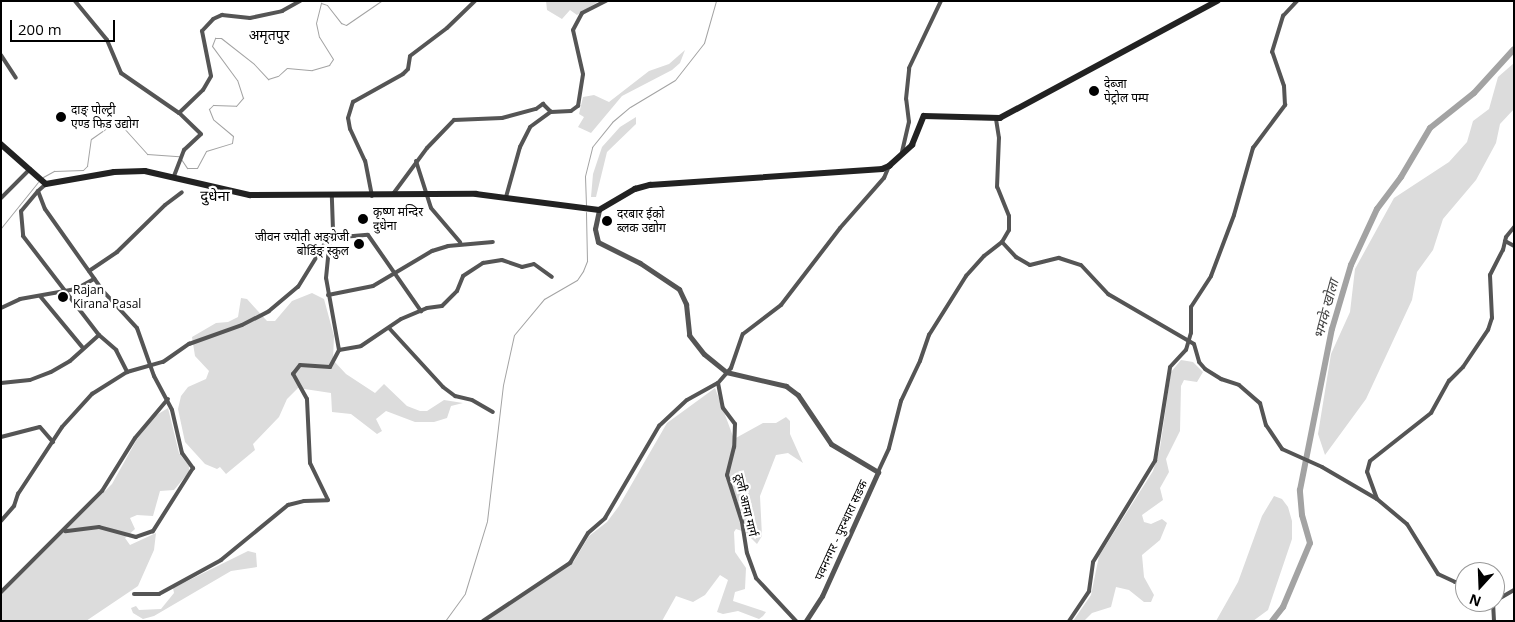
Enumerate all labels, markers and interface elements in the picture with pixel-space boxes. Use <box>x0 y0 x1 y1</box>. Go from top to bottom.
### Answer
scale bar <box>12 10 118 42</box>
text: 200 m <box>18 19 62 39</box>
district label: अमृतपुर <box>249 27 289 43</box>
place label: देब्जा पेट्रोल पम्प <box>1104 77 1149 105</box>
marker: देब्जा पेट्रोल पम्प <box>1088 85 1100 97</box>
place label: दाङ् पोल्ट्री एण्ड फिड उद्योग <box>71 103 139 131</box>
marker: दाङ् पोल्ट्री एण्ड फिड उद्योग <box>55 111 67 123</box>
district label: दुधेना <box>200 187 230 205</box>
place label: कृष्ण मन्दिर दुधेना <box>373 205 423 233</box>
place label: दरबार ईको ब्लक उद्योग <box>617 207 666 235</box>
marker: कृष्ण मन्दिर दुधेना <box>357 213 369 225</box>
marker: दरबार ईको ब्लक उद्योग <box>601 215 613 227</box>
place label: जीवन ज्योती अङ्ग्रेजी बोर्डिङ् स्कुल <box>255 230 349 258</box>
marker: जीवन ज्योती अङ्ग्रेजी बोर्डिङ् स्कुल <box>353 238 365 250</box>
water label: भमके खोला <box>1310 277 1342 341</box>
place label: Rajan Kirana Pasal <box>73 283 141 311</box>
marker: Rajan Kirana Pasal <box>57 291 69 303</box>
street label: ठूली आमा मार्ग <box>732 472 760 538</box>
street label: पवननगर - पुरन्धारा सडक <box>811 478 871 582</box>
north arrow <box>1455 562 1505 612</box>
text: N <box>1466 590 1484 612</box>

